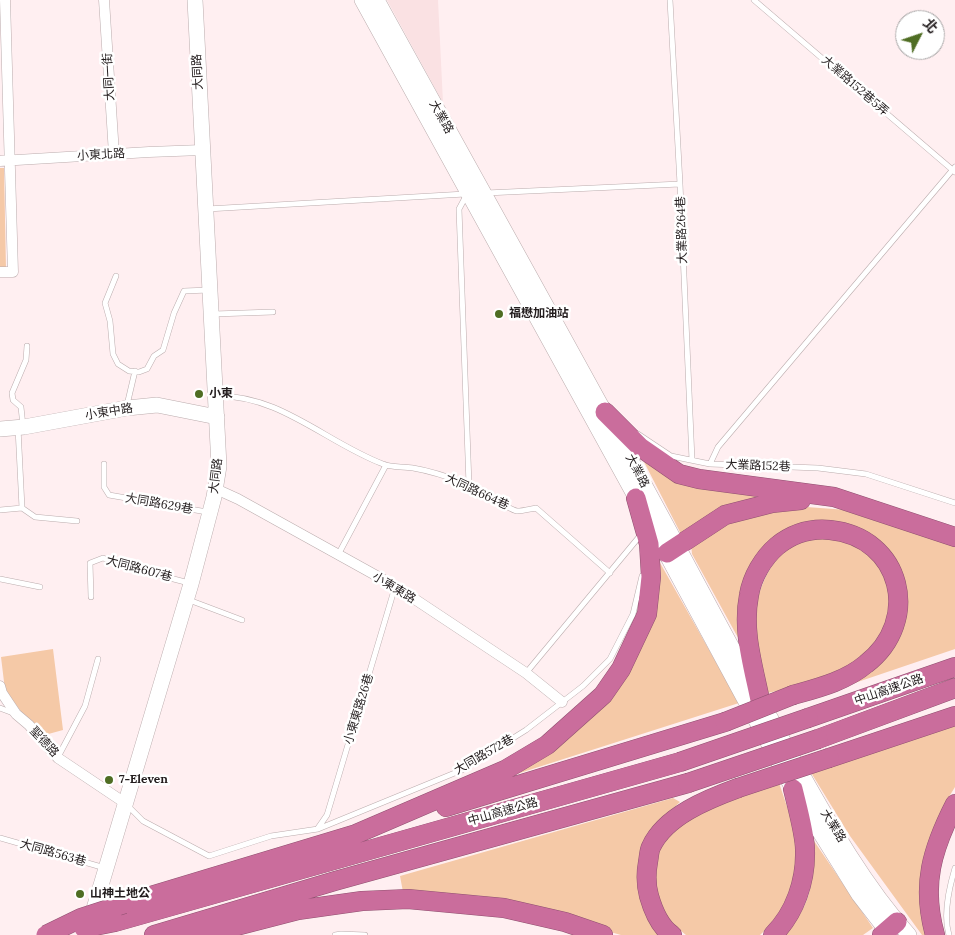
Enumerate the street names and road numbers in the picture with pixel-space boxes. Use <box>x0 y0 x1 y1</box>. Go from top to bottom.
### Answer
street label: 大同一街 <box>101 53 117 101</box>
street label: 大業路152巷5弄 <box>819 53 891 119</box>
street label: 大同路 <box>190 54 206 90</box>
street label: 大業路 <box>426 98 456 136</box>
street label: 小東北路 <box>77 147 125 163</box>
street label: 大業路264巷 <box>674 196 690 264</box>
street label: 小東中路 <box>84 401 134 423</box>
street label: 大業路 <box>622 452 652 490</box>
street label: 大同路 <box>207 457 225 495</box>
street label: 大業路152巷 <box>725 458 791 474</box>
street label: 大同路664巷 <box>443 471 511 513</box>
street label: 大同路629巷 <box>124 491 194 517</box>
street label: 大同路607巷 <box>104 553 174 585</box>
street label: 小東東路 <box>370 569 418 607</box>
street label: 中山高速公路 <box>853 671 925 709</box>
street label: 小東東路26巷 <box>341 672 377 746</box>
street label: 聖德路 <box>26 724 62 760</box>
street label: 大同路572巷 <box>452 732 516 778</box>
street label: 中山高速公路 <box>466 795 540 829</box>
street label: 大業路 <box>817 807 849 845</box>
street label: 大同路563巷 <box>18 837 88 869</box>

